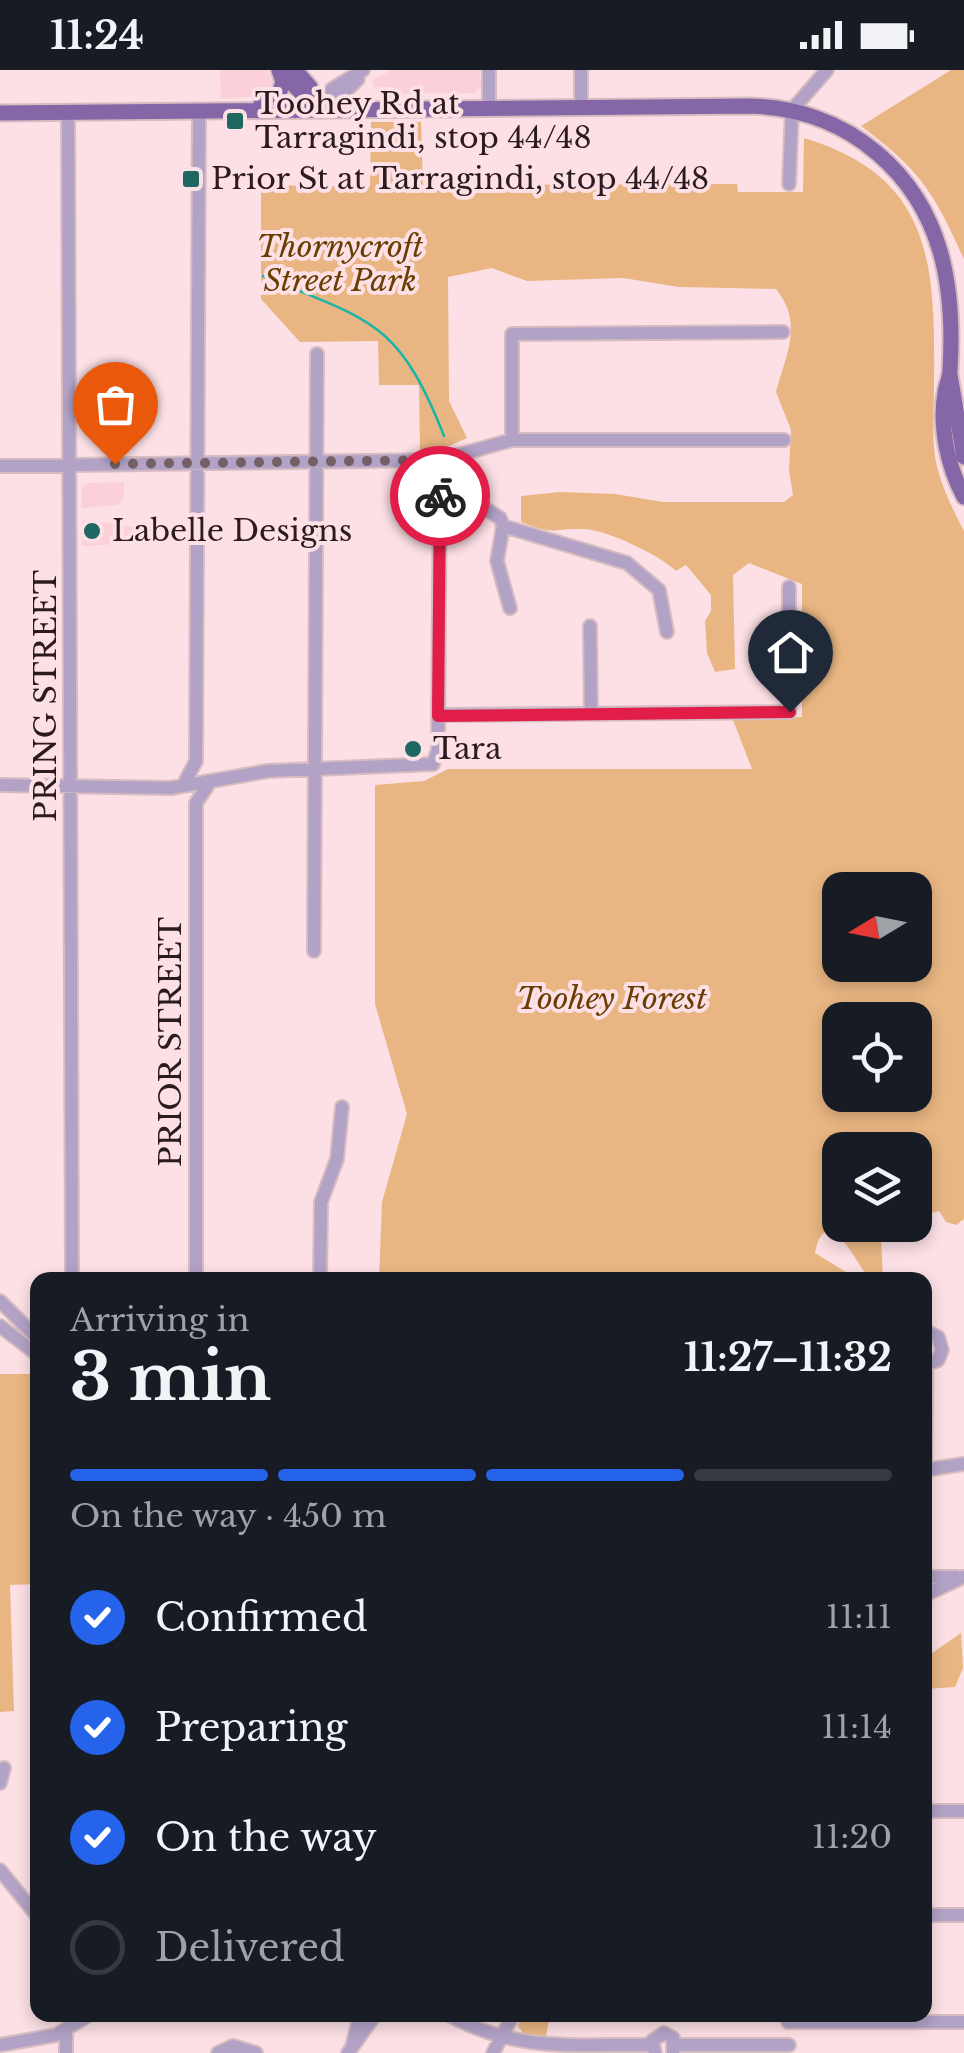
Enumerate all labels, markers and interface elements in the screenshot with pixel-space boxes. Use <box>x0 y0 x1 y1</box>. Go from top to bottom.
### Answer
text: 11:24 <box>50 12 144 59</box>
place label: Toohey Rd at Tarragindi, stop 44/48 <box>255 85 592 156</box>
marker: Toohey Rd at Tarragindi, stop 44/48 <box>224 110 246 132</box>
place label: Prior St at Tarragindi, stop 44/48 <box>211 160 709 197</box>
marker: Prior St at Tarragindi, stop 44/48 <box>180 168 202 190</box>
park label: Thornycroft Street Park <box>257 228 423 299</box>
pin <box>73 362 158 465</box>
icon: bag <box>88 377 143 432</box>
courier <box>390 446 490 546</box>
icon: bike <box>413 469 468 524</box>
place label: Labelle Designs <box>112 512 352 549</box>
marker: Labelle Designs <box>81 520 103 542</box>
street label: PRING STREET <box>27 570 64 822</box>
pin <box>748 610 833 713</box>
icon: home <box>763 625 818 680</box>
place label: Tara <box>433 730 502 767</box>
marker: Tara <box>402 738 424 760</box>
north arrow <box>822 872 932 982</box>
map controls <box>822 872 932 1242</box>
street label: PRIOR STREET <box>152 917 189 1167</box>
park label: Toohey Forest <box>517 980 707 1017</box>
button: locate <box>822 1002 932 1112</box>
button: layers <box>822 1132 932 1242</box>
text: Arriving in <box>70 1300 249 1340</box>
text: 11:27–11:32 <box>684 1334 892 1381</box>
text: 3 min <box>70 1337 271 1418</box>
text: On the way · 450 m <box>70 1496 386 1536</box>
icon: check <box>70 1590 125 1645</box>
text: Confirmed <box>155 1594 368 1641</box>
text: 11:11 <box>826 1597 892 1637</box>
icon: check <box>70 1700 125 1755</box>
text: Preparing <box>155 1704 347 1751</box>
text: 11:14 <box>821 1707 892 1747</box>
icon: check <box>70 1810 125 1865</box>
text: On the way <box>155 1814 377 1861</box>
text: 11:20 <box>812 1817 892 1857</box>
text: Delivered <box>155 1924 345 1971</box>

